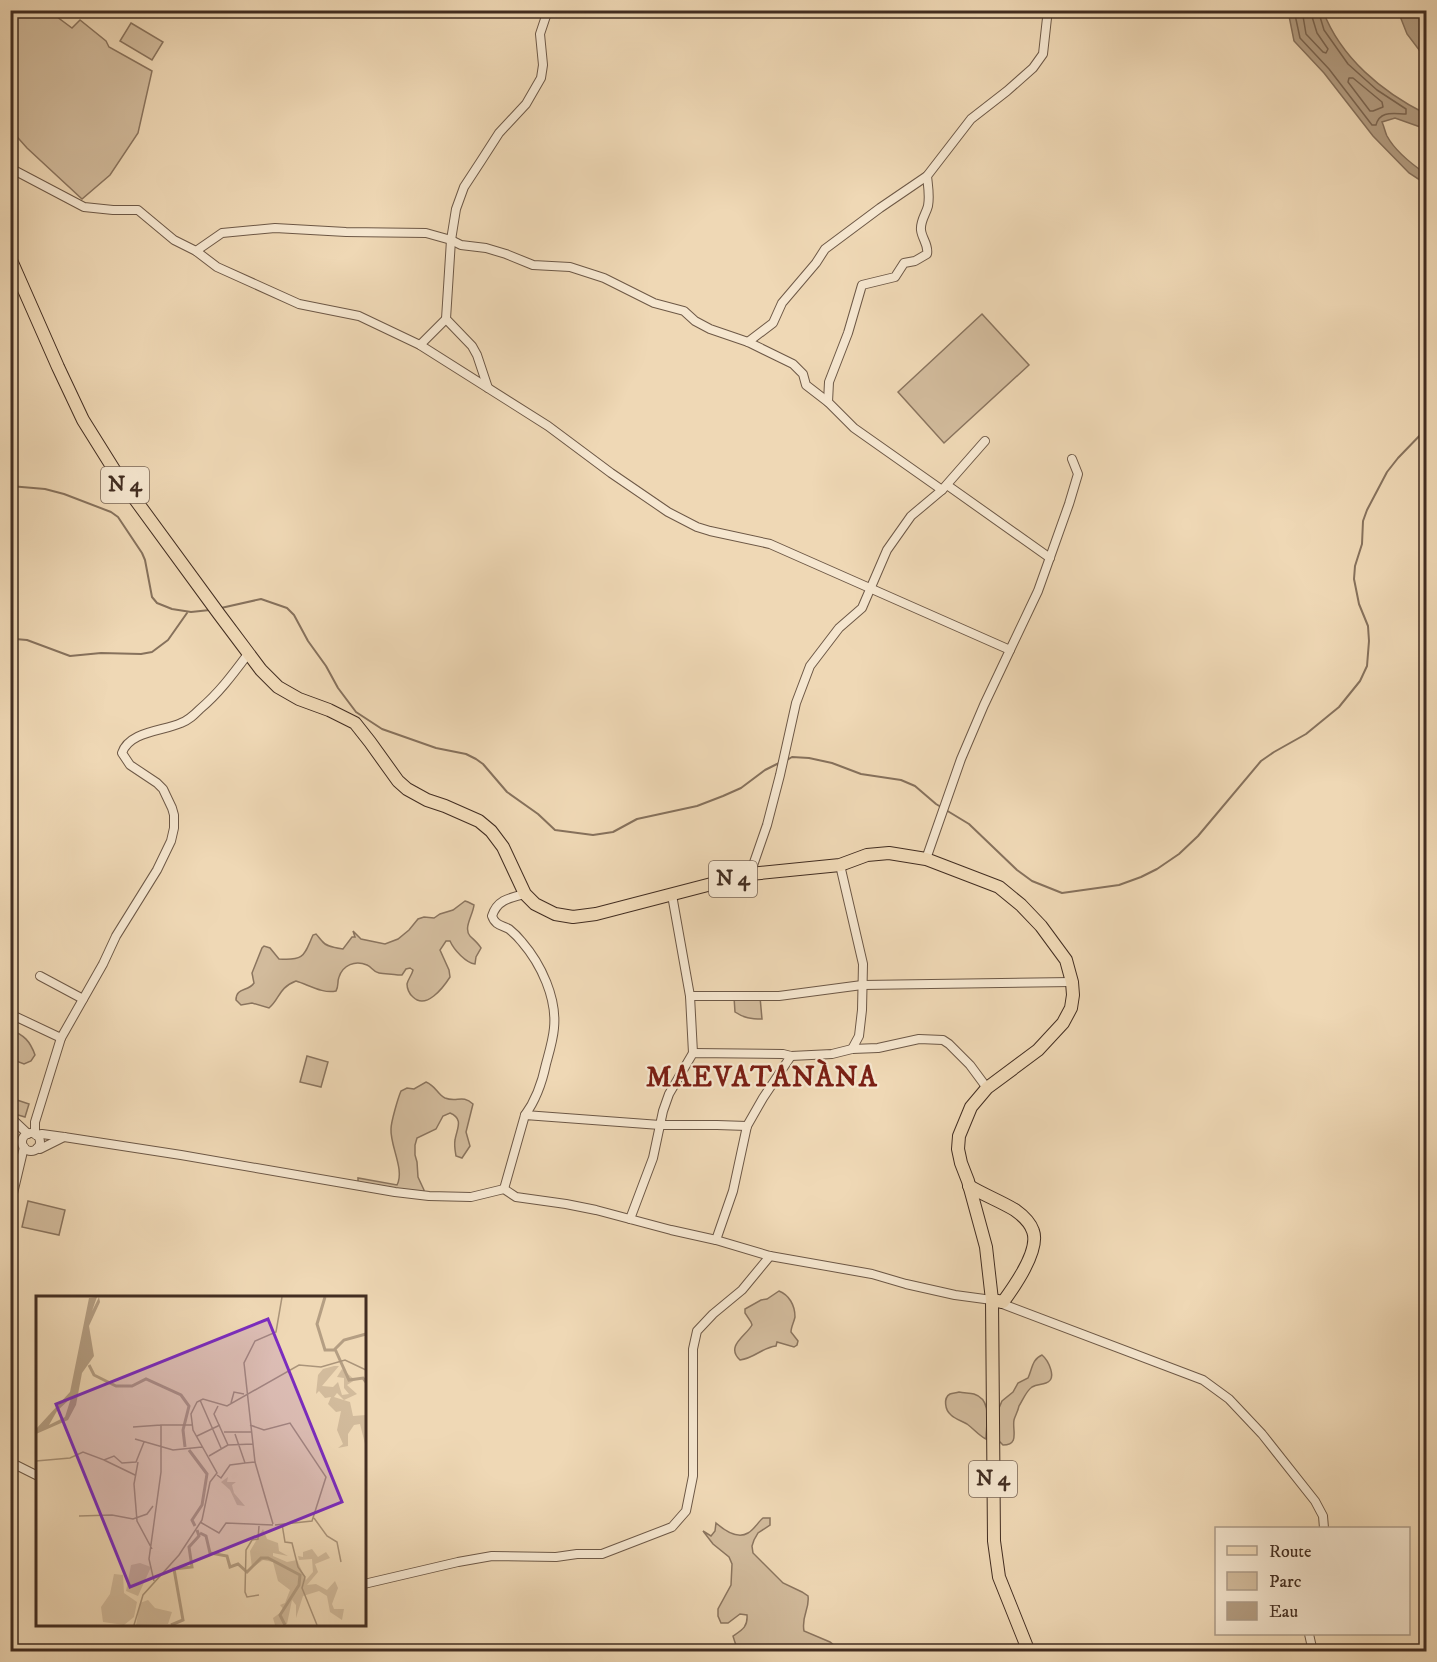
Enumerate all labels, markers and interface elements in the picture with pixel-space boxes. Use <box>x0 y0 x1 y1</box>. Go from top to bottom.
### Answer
road number: N 4 <box>101 467 149 503</box>
road number: N 4 <box>709 861 757 897</box>
district label: MAEVATANÀNA <box>646 1059 878 1095</box>
inset map <box>36 1296 366 1626</box>
road number: N 4 <box>969 1461 1017 1497</box>
legend <box>1215 1527 1410 1635</box>
text: Route <box>1269 1541 1312 1563</box>
text: Parc <box>1269 1571 1302 1593</box>
text: Eau <box>1269 1601 1298 1623</box>

